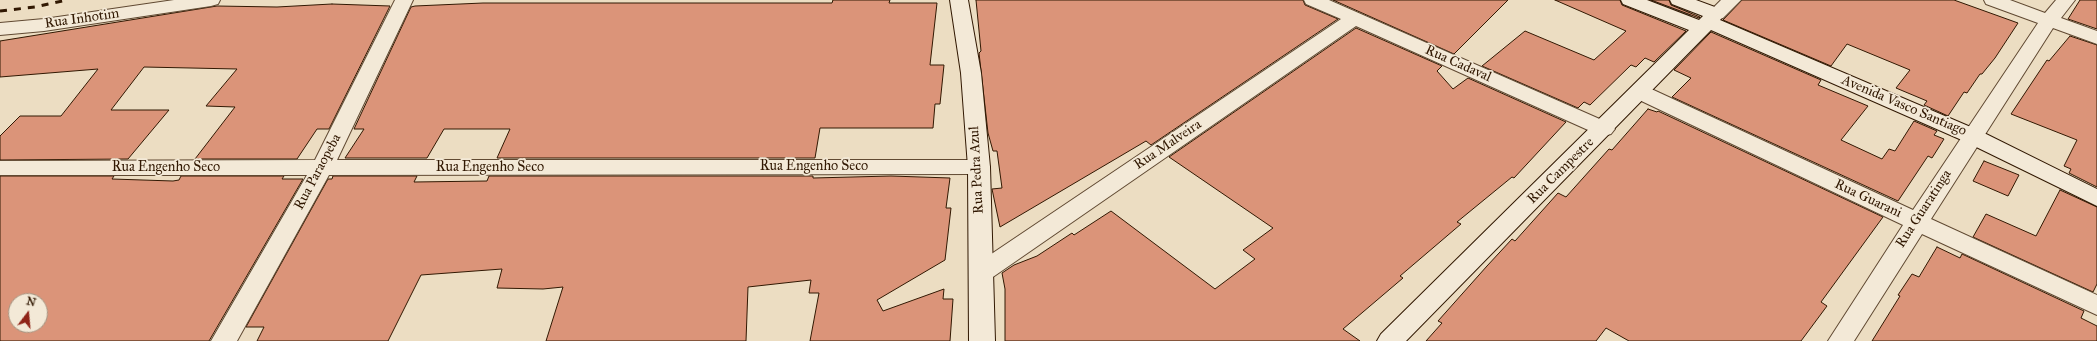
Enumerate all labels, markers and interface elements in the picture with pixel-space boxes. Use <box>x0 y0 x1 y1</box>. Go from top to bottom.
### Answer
street label: Rua Inhotim <box>44 5 120 33</box>
street label: Rua Cadaval <box>1422 42 1494 86</box>
street label: Avenida Vasco Santiago <box>1839 72 1969 140</box>
street label: Rua Malveira <box>1131 116 1205 174</box>
street label: Rua Pedra Azul <box>966 126 988 214</box>
street label: Rua Paraopeba <box>291 131 345 213</box>
street label: Rua Campestre <box>1524 134 1598 208</box>
street label: Rua Engenho Seco <box>760 159 868 175</box>
street label: Rua Engenho Seco <box>112 160 220 176</box>
street label: Rua Engenho Seco <box>436 160 544 176</box>
street label: Rua Guaratinga <box>1893 167 1955 251</box>
street label: Rua Guarani <box>1832 176 1904 222</box>
north arrow <box>8 293 48 333</box>
text: N <box>25 294 37 309</box>

